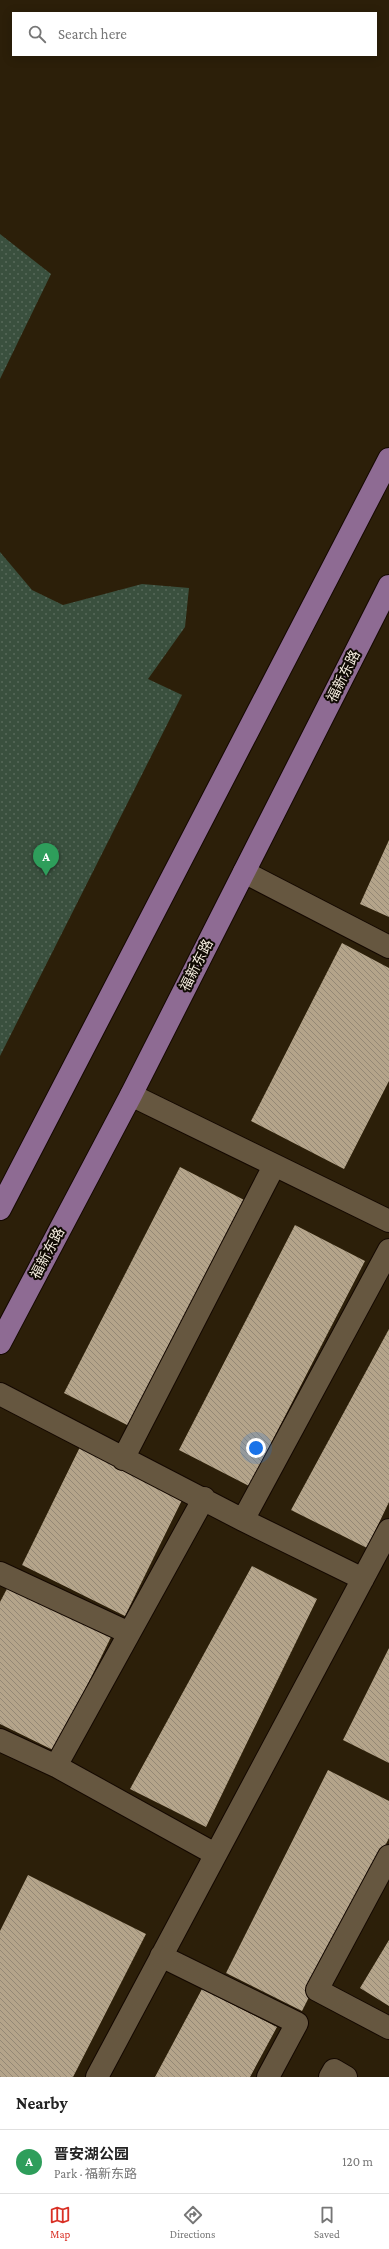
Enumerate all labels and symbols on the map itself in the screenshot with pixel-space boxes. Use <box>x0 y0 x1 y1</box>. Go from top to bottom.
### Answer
street label: 福新东路 <box>323 647 363 705</box>
pin: A <box>33 843 59 876</box>
street label: 福新东路 <box>176 936 216 994</box>
street label: 福新东路 <box>27 1225 67 1281</box>
your location <box>246 1438 266 1458</box>

